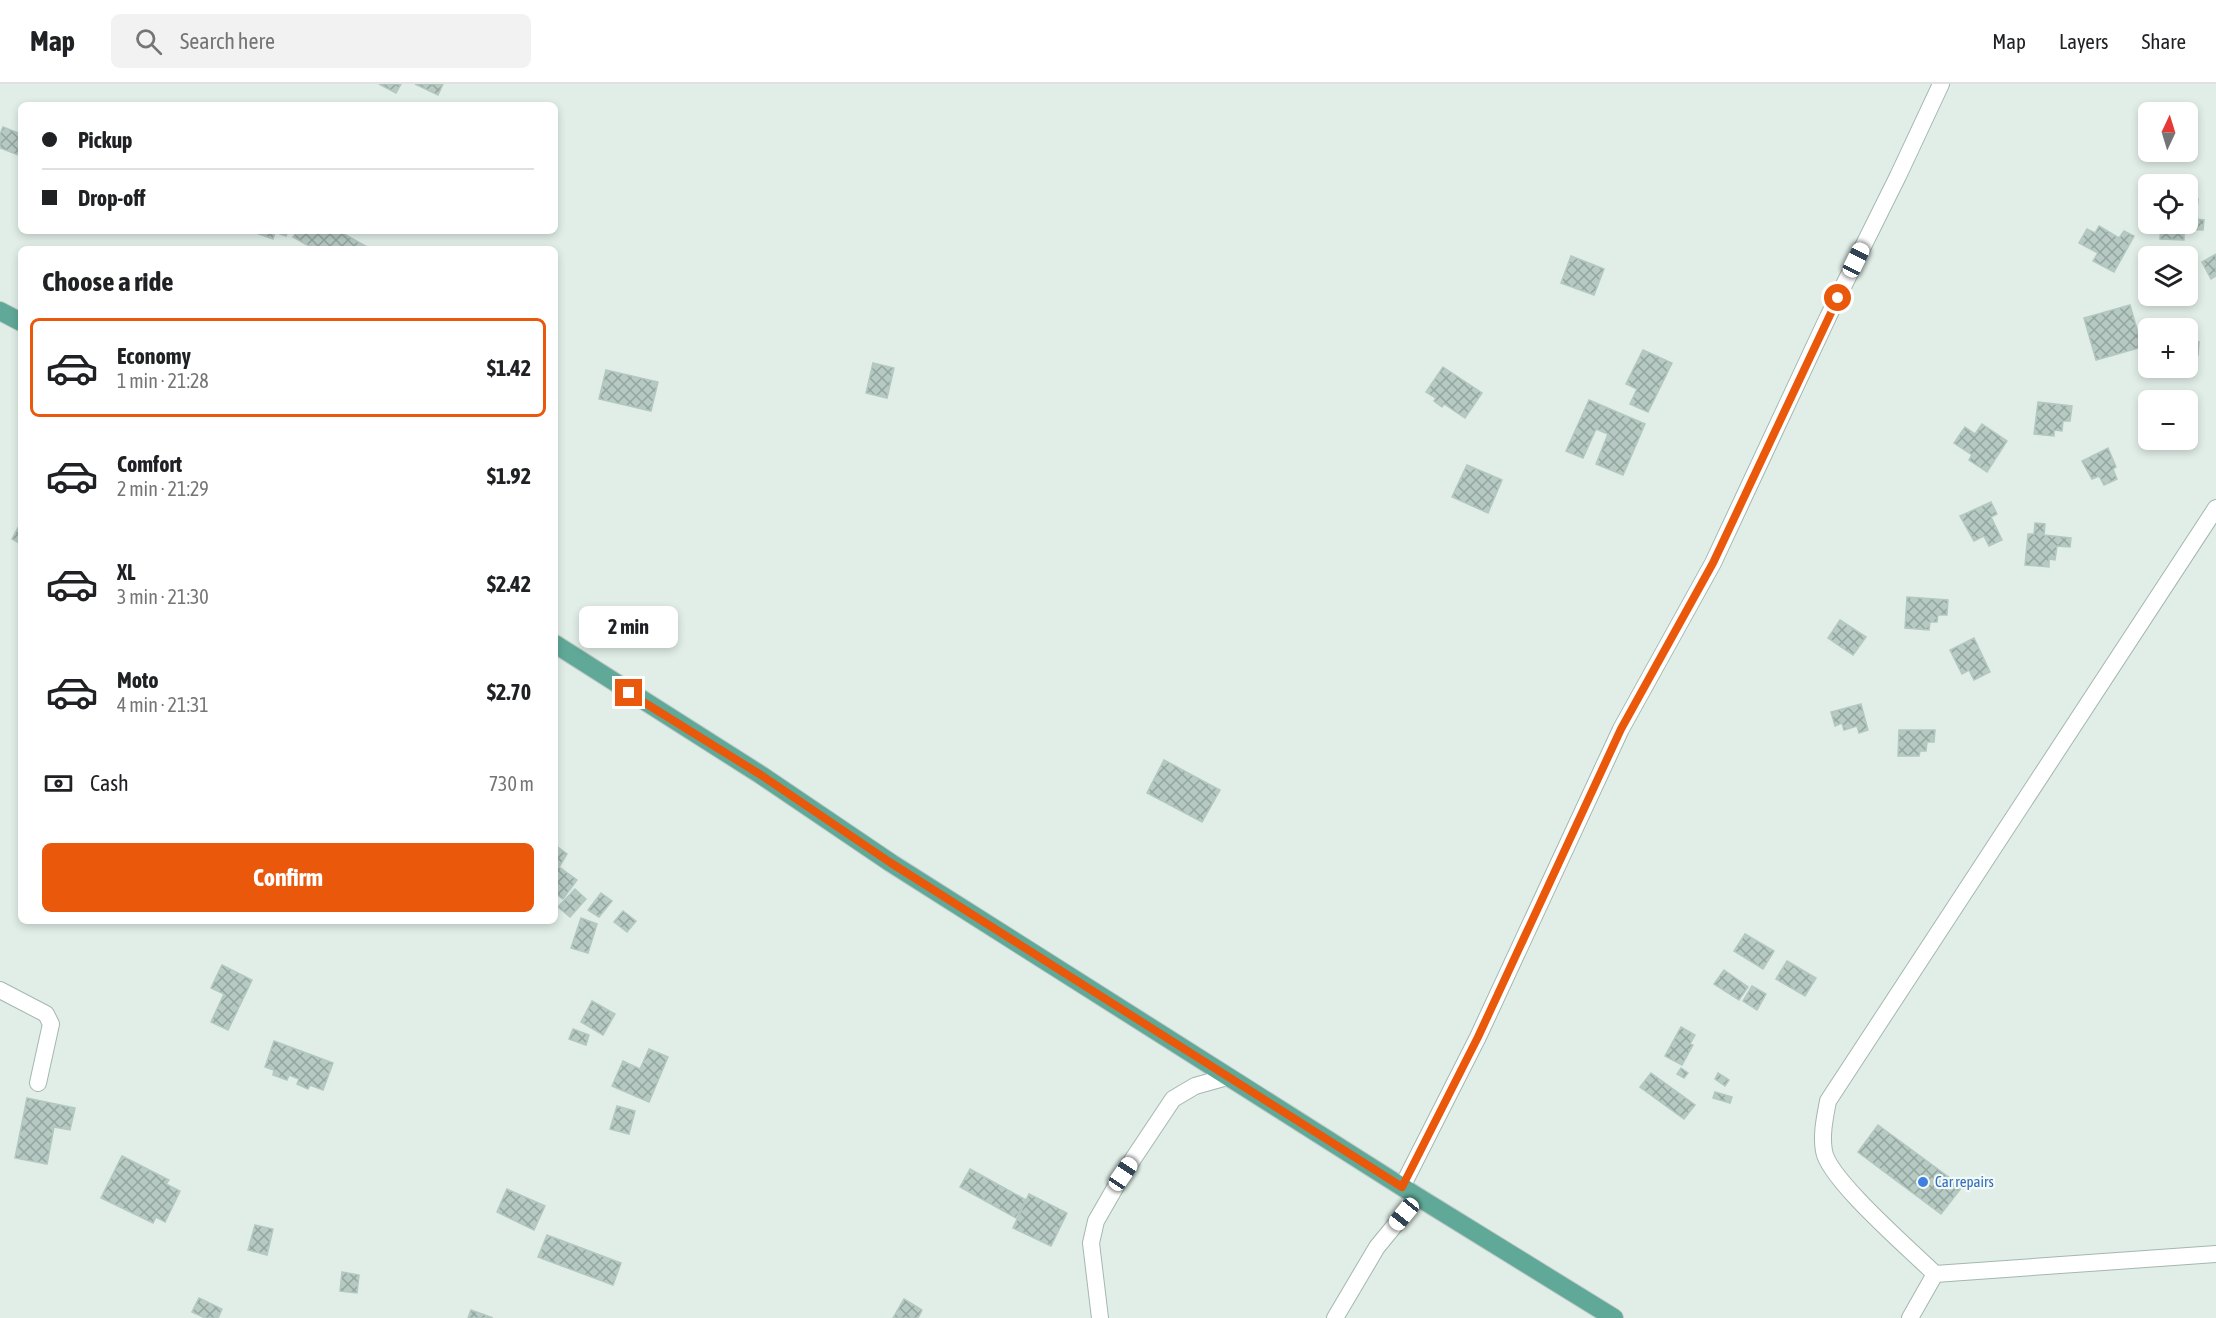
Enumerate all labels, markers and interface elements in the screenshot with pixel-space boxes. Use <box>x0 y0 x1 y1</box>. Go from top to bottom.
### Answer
search box <box>111 14 531 68</box>
text: Map <box>30 25 75 57</box>
icon: search <box>132 25 165 58</box>
text: Search here <box>180 28 275 54</box>
text: Map <box>1992 29 2026 53</box>
text: Layers <box>2059 29 2109 53</box>
text: Share <box>2142 29 2186 53</box>
north arrow <box>2138 102 2198 162</box>
map controls <box>2138 102 2198 450</box>
text: Pickup <box>78 127 133 153</box>
button: locate <box>2138 174 2198 234</box>
text: Drop-off <box>78 185 145 211</box>
car <box>1840 240 1872 280</box>
button: layers <box>2138 246 2198 306</box>
text: Choose a ride <box>42 266 174 297</box>
route start <box>1824 284 1851 311</box>
button: + <box>2138 318 2198 378</box>
icon: car <box>45 341 99 395</box>
text: Economy <box>117 343 191 369</box>
text: $1.42 <box>487 355 531 381</box>
text: 1 min · 21:28 <box>117 369 209 392</box>
button: − <box>2138 390 2198 450</box>
icon: car <box>45 449 99 503</box>
text: Comfort <box>117 451 182 477</box>
text: $1.92 <box>487 463 531 489</box>
text: 2 min · 21:29 <box>117 477 209 500</box>
icon: car <box>45 557 99 611</box>
text: XL <box>117 559 135 585</box>
text: $2.42 <box>487 571 531 597</box>
text: 3 min · 21:30 <box>117 585 209 608</box>
callout: 2 min <box>580 606 678 648</box>
text: 2 min <box>608 615 649 638</box>
icon: car <box>45 665 99 719</box>
text: Moto <box>117 667 159 693</box>
text: $2.70 <box>487 679 531 705</box>
route end <box>615 679 642 706</box>
text: 4 min · 21:31 <box>117 693 209 716</box>
icon: cash <box>42 767 75 800</box>
text: Cash <box>90 770 129 796</box>
text: 730 m <box>489 772 534 795</box>
button: Confirm <box>42 843 534 912</box>
car <box>1105 1154 1141 1194</box>
place label: Car repairs <box>1935 1173 1994 1190</box>
marker: Car repairs <box>1916 1175 1930 1189</box>
car <box>1386 1194 1422 1234</box>

